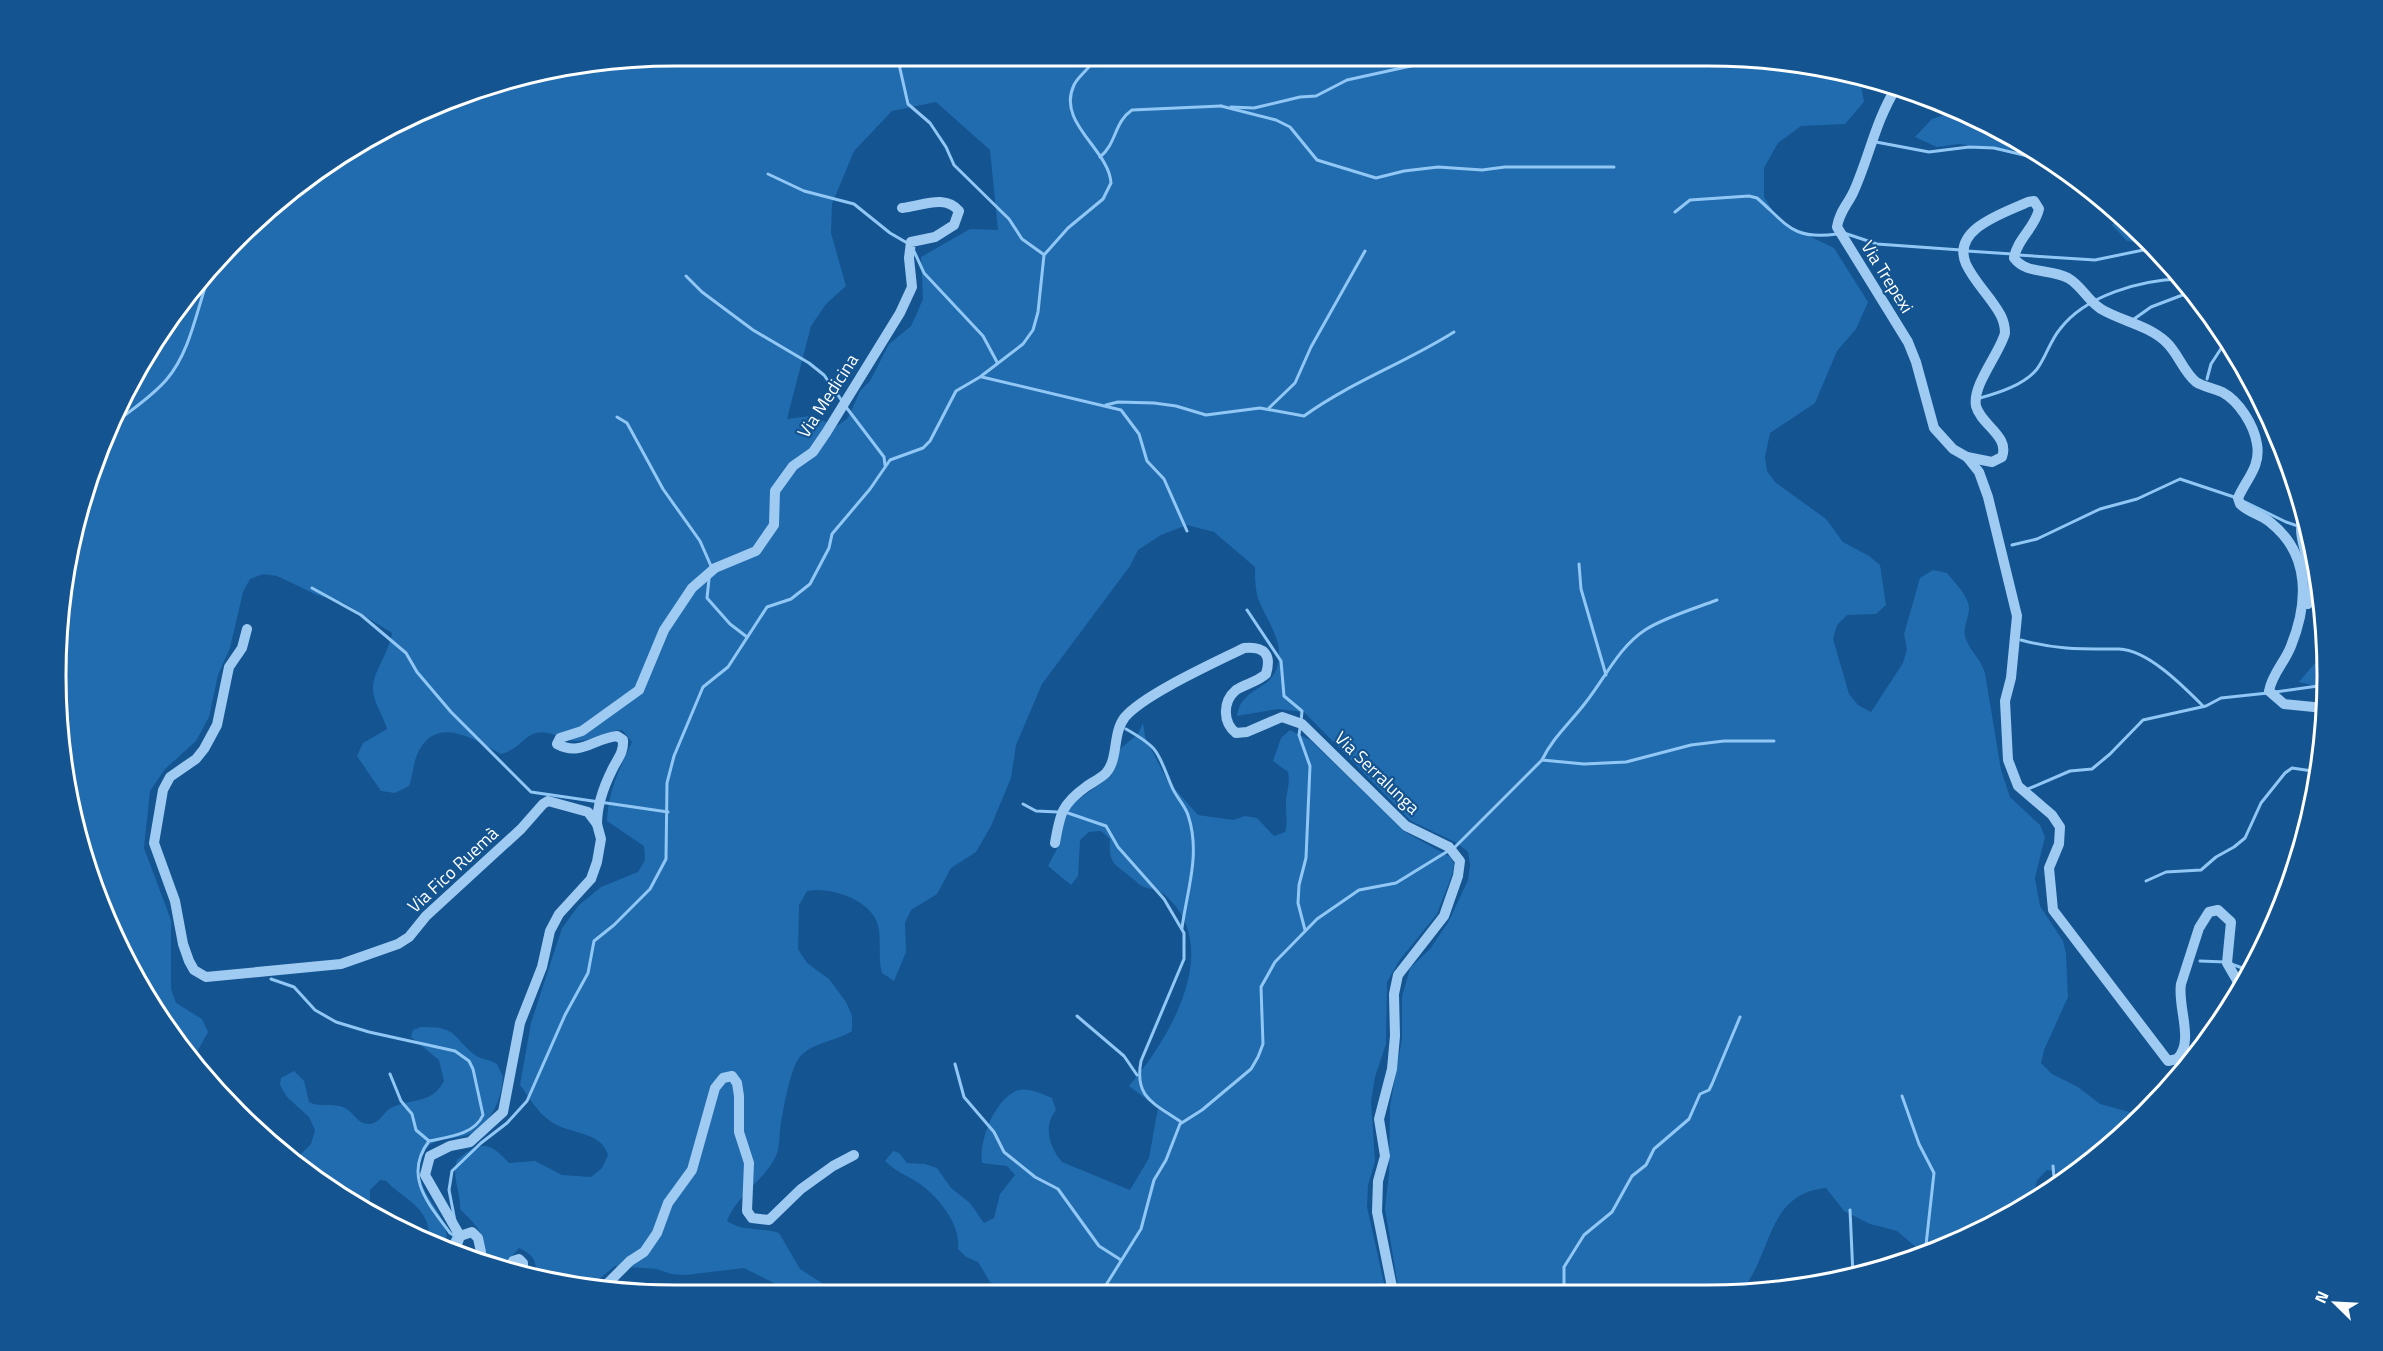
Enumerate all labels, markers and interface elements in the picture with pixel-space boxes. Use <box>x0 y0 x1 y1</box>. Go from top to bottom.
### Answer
street label: Via Trepexi <box>1855 235 1920 318</box>
street label: Via Medicina <box>790 348 865 443</box>
street label: Via Serralunga <box>1329 725 1426 820</box>
street label: Via Fico Ruemà <box>401 820 504 919</box>
north arrow <box>2305 1273 2365 1333</box>
text: N <box>2308 1287 2335 1307</box>

